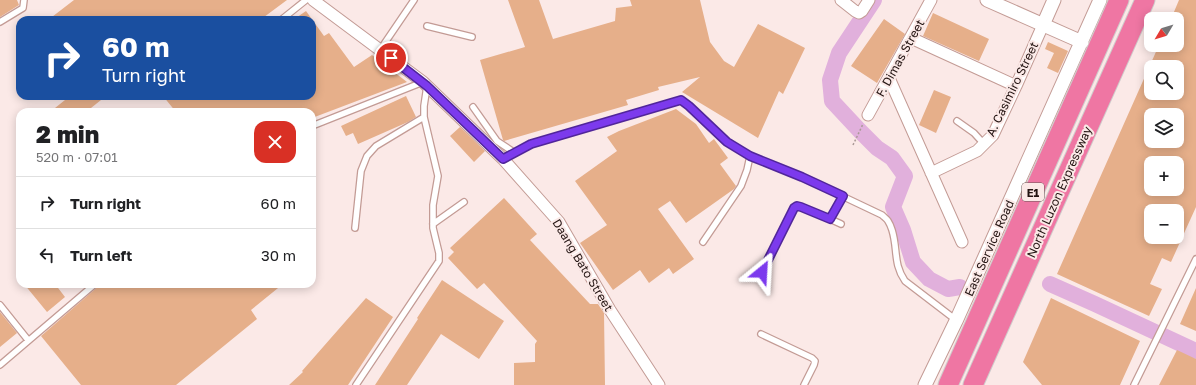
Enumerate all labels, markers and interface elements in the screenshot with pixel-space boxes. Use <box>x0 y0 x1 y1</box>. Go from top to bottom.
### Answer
north arrow <box>1144 12 1184 52</box>
map controls <box>1144 12 1184 244</box>
street label: F. Dimas Street <box>873 16 928 99</box>
text: 60 m <box>102 30 169 63</box>
icon: right <box>36 32 88 84</box>
street label: A. Casimiro Street <box>983 39 1041 139</box>
pin <box>374 41 408 75</box>
icon: arrive <box>380 47 402 69</box>
button: search <box>1144 60 1184 100</box>
text: Turn right <box>102 64 186 86</box>
button: layers <box>1144 108 1184 148</box>
text: 2 min <box>36 119 99 148</box>
button: close <box>254 121 296 163</box>
street label: North Luzon Expressway <box>1023 124 1095 260</box>
text: 520 m · 07:01 <box>36 149 118 165</box>
button: + <box>1144 156 1184 196</box>
road number: E1 <box>1022 183 1044 201</box>
icon: right <box>36 192 58 214</box>
text: Turn right <box>70 194 141 212</box>
text: 60 m <box>261 194 296 212</box>
street label: East Service Road <box>961 198 1017 298</box>
button: − <box>1144 204 1184 244</box>
street label: Daang Bato Street <box>550 216 617 314</box>
icon: left <box>36 244 58 266</box>
text: Turn left <box>70 246 132 264</box>
text: 30 m <box>261 246 296 264</box>
position arrow <box>741 251 783 293</box>

